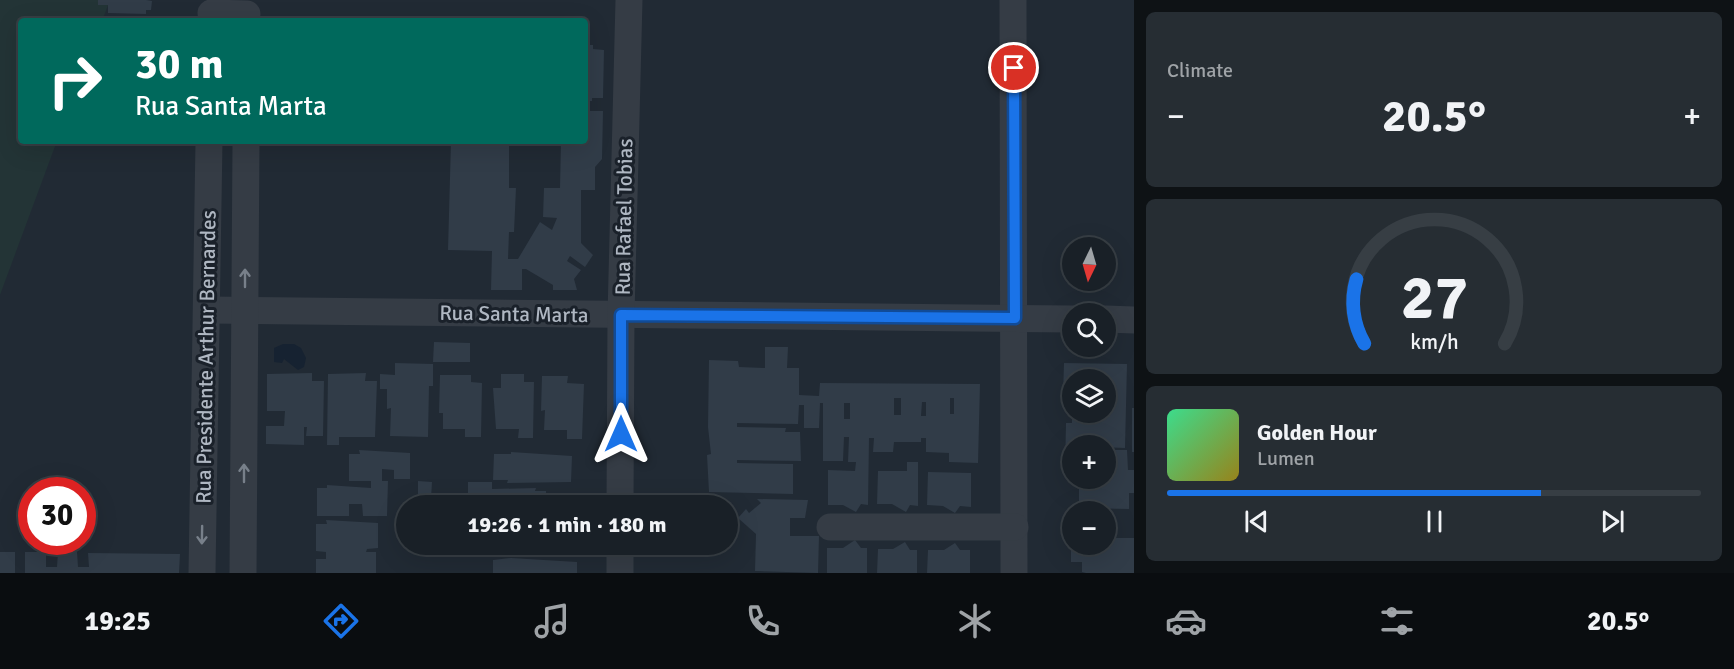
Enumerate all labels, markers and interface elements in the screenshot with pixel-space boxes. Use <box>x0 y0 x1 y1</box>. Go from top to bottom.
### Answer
text: 30 m <box>135 39 224 90</box>
icon: right <box>36 42 114 120</box>
pin <box>988 42 1039 93</box>
icon: arrive <box>997 51 1030 84</box>
text: Climate <box>1167 58 1233 83</box>
text: 20.5° <box>1382 89 1486 144</box>
text: Rua Santa Marta <box>135 90 327 123</box>
text: − <box>1167 96 1185 137</box>
text: + <box>1683 96 1701 137</box>
street label: Rua Rafael Tobias <box>610 138 638 296</box>
street label: Rua Presidente Arthur Bernardes <box>190 210 222 504</box>
north arrow <box>1062 237 1116 291</box>
map controls <box>1062 237 1116 555</box>
text: 27 <box>1400 259 1468 336</box>
one-way arrow <box>240 268 251 288</box>
street label: Rua Santa Marta <box>439 300 589 328</box>
button: search <box>1062 303 1116 357</box>
text: km/h <box>1410 329 1458 355</box>
button: layers <box>1062 369 1116 423</box>
position arrow <box>589 402 653 466</box>
text: Golden Hour <box>1257 419 1377 446</box>
button: + <box>1062 435 1116 489</box>
text: Lumen <box>1257 446 1315 471</box>
one-way arrow <box>238 463 250 483</box>
speed limit sign: 30 <box>18 477 96 555</box>
button: − <box>1062 501 1116 555</box>
icon: previous <box>1240 505 1273 538</box>
icon: pause <box>1418 505 1451 538</box>
icon: next <box>1596 505 1629 538</box>
text: 19:26 · 1 min · 180 m <box>467 511 667 538</box>
one-way arrow <box>197 525 208 545</box>
icon: directions <box>320 600 362 642</box>
icon: music <box>531 600 573 642</box>
icon: phone <box>742 600 784 642</box>
icon: climate <box>954 600 996 642</box>
icon: car <box>1165 600 1207 642</box>
icon: filters <box>1376 600 1418 642</box>
text: 19:25 <box>85 605 151 638</box>
text: 20.5° <box>1587 605 1649 638</box>

